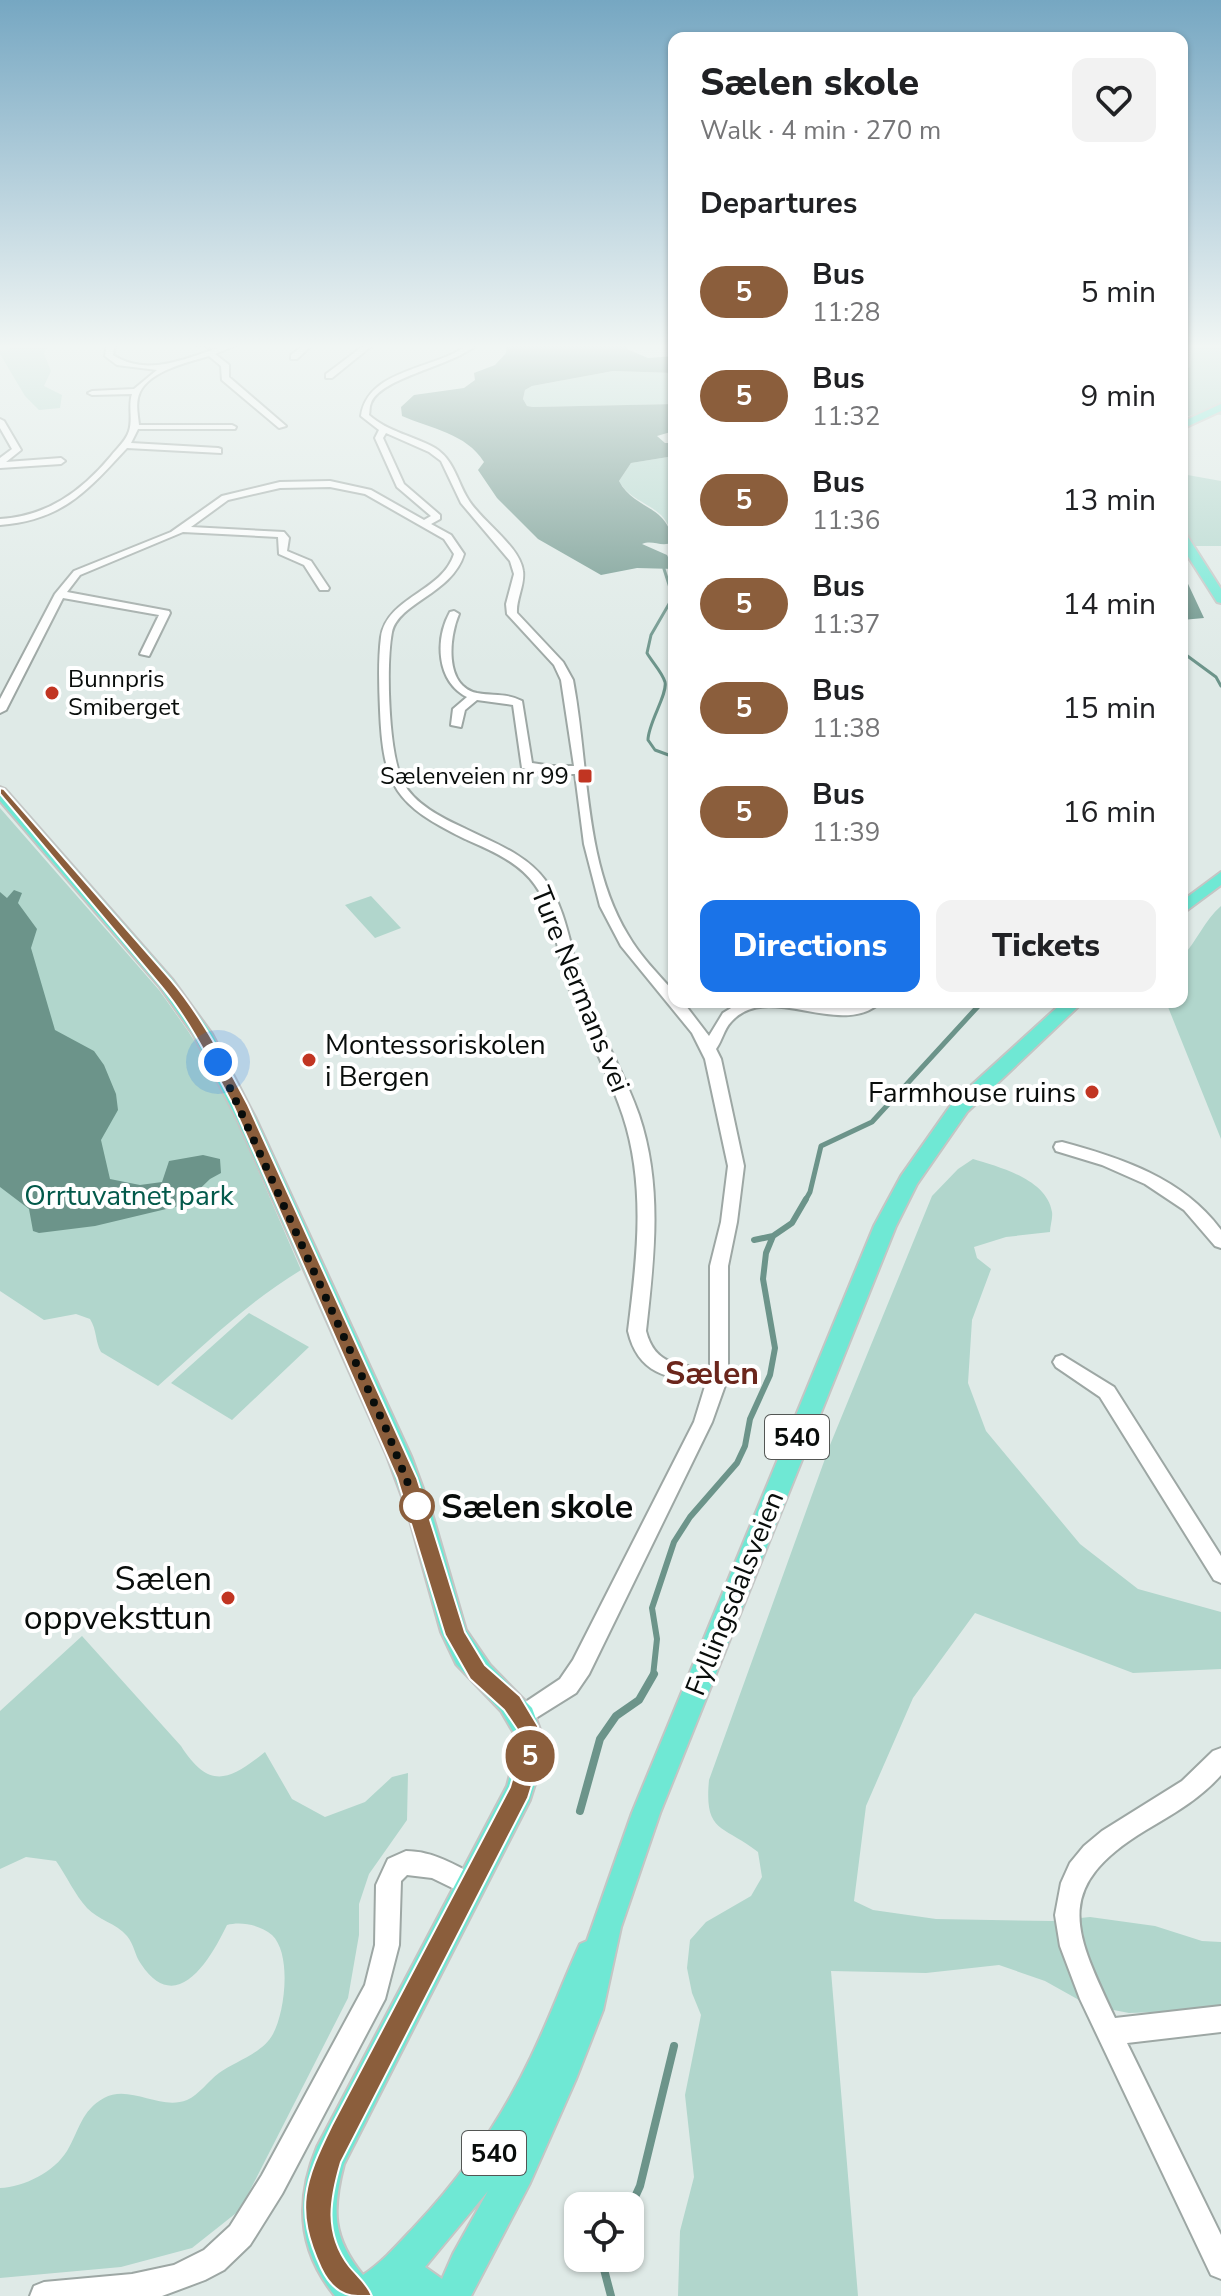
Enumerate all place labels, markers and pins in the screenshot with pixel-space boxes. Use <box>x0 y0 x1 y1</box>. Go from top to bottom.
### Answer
place label: Bunnpris Smiberget <box>68 663 180 723</box>
marker: Bunnpris Smiberget <box>43 684 61 702</box>
place label: Sælenveien nr 99 <box>380 760 569 792</box>
marker: Sælenveien nr 99 <box>576 767 594 785</box>
place label: Montessoriskolen i Bergen <box>325 1026 546 1096</box>
marker: Montessoriskolen i Bergen <box>300 1051 318 1069</box>
place label: Farmhouse ruins <box>868 1074 1076 1112</box>
marker: Farmhouse ruins <box>1083 1083 1101 1101</box>
place label: Sælen skole <box>441 1484 633 1530</box>
marker: Sælen skole <box>400 1489 434 1523</box>
place label: Sælen oppveksttun <box>24 1556 212 1641</box>
marker: Sælen oppveksttun <box>219 1589 237 1607</box>

